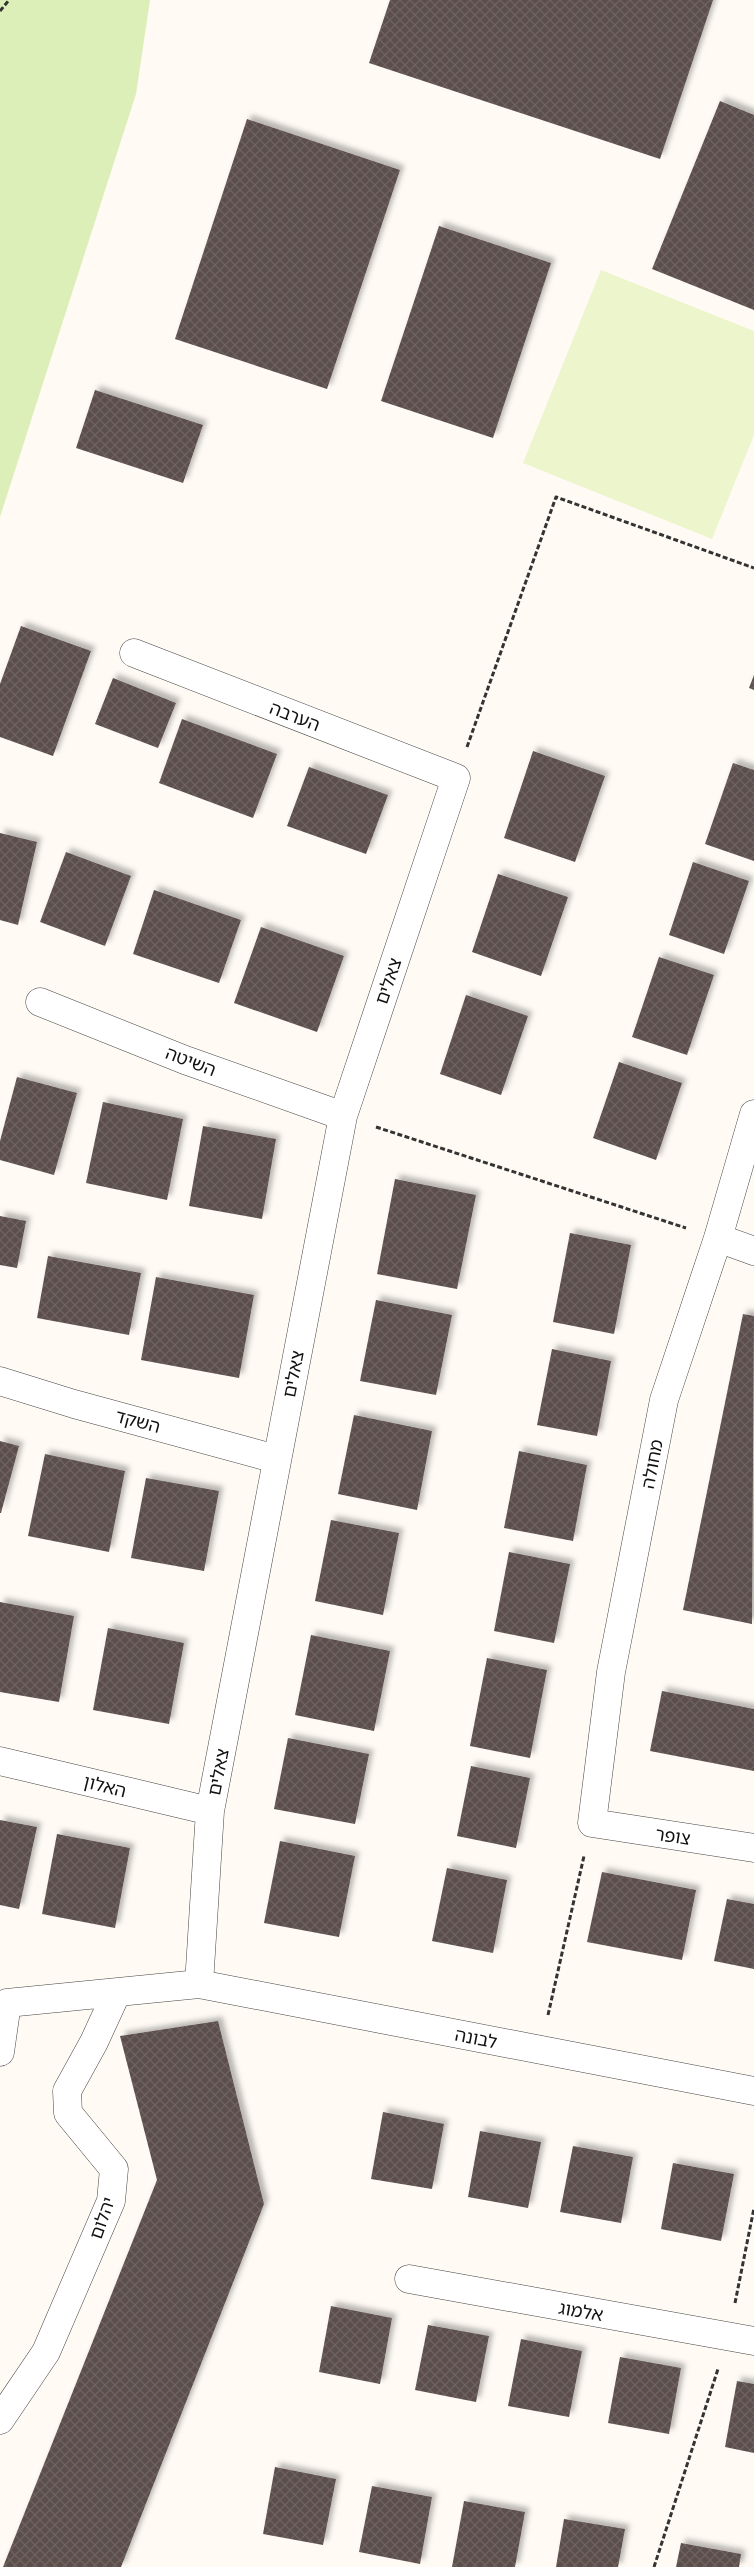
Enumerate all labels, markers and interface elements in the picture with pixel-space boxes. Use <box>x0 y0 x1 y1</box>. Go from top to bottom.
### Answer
street label: הערבה <box>266 696 324 736</box>
street label: צאלים <box>369 955 407 1007</box>
street label: השיטה <box>162 1041 220 1081</box>
street label: צאלים <box>277 1348 309 1400</box>
street label: השקד <box>113 1404 163 1438</box>
street label: מחולה <box>636 1437 668 1491</box>
street label: צאלים <box>202 1746 234 1798</box>
street label: האלון <box>81 1770 129 1802</box>
street label: צופר <box>654 1822 692 1850</box>
street label: לבונה <box>453 2023 499 2053</box>
street label: יהלום <box>84 2194 120 2242</box>
street label: אלמוג <box>557 2296 605 2326</box>

